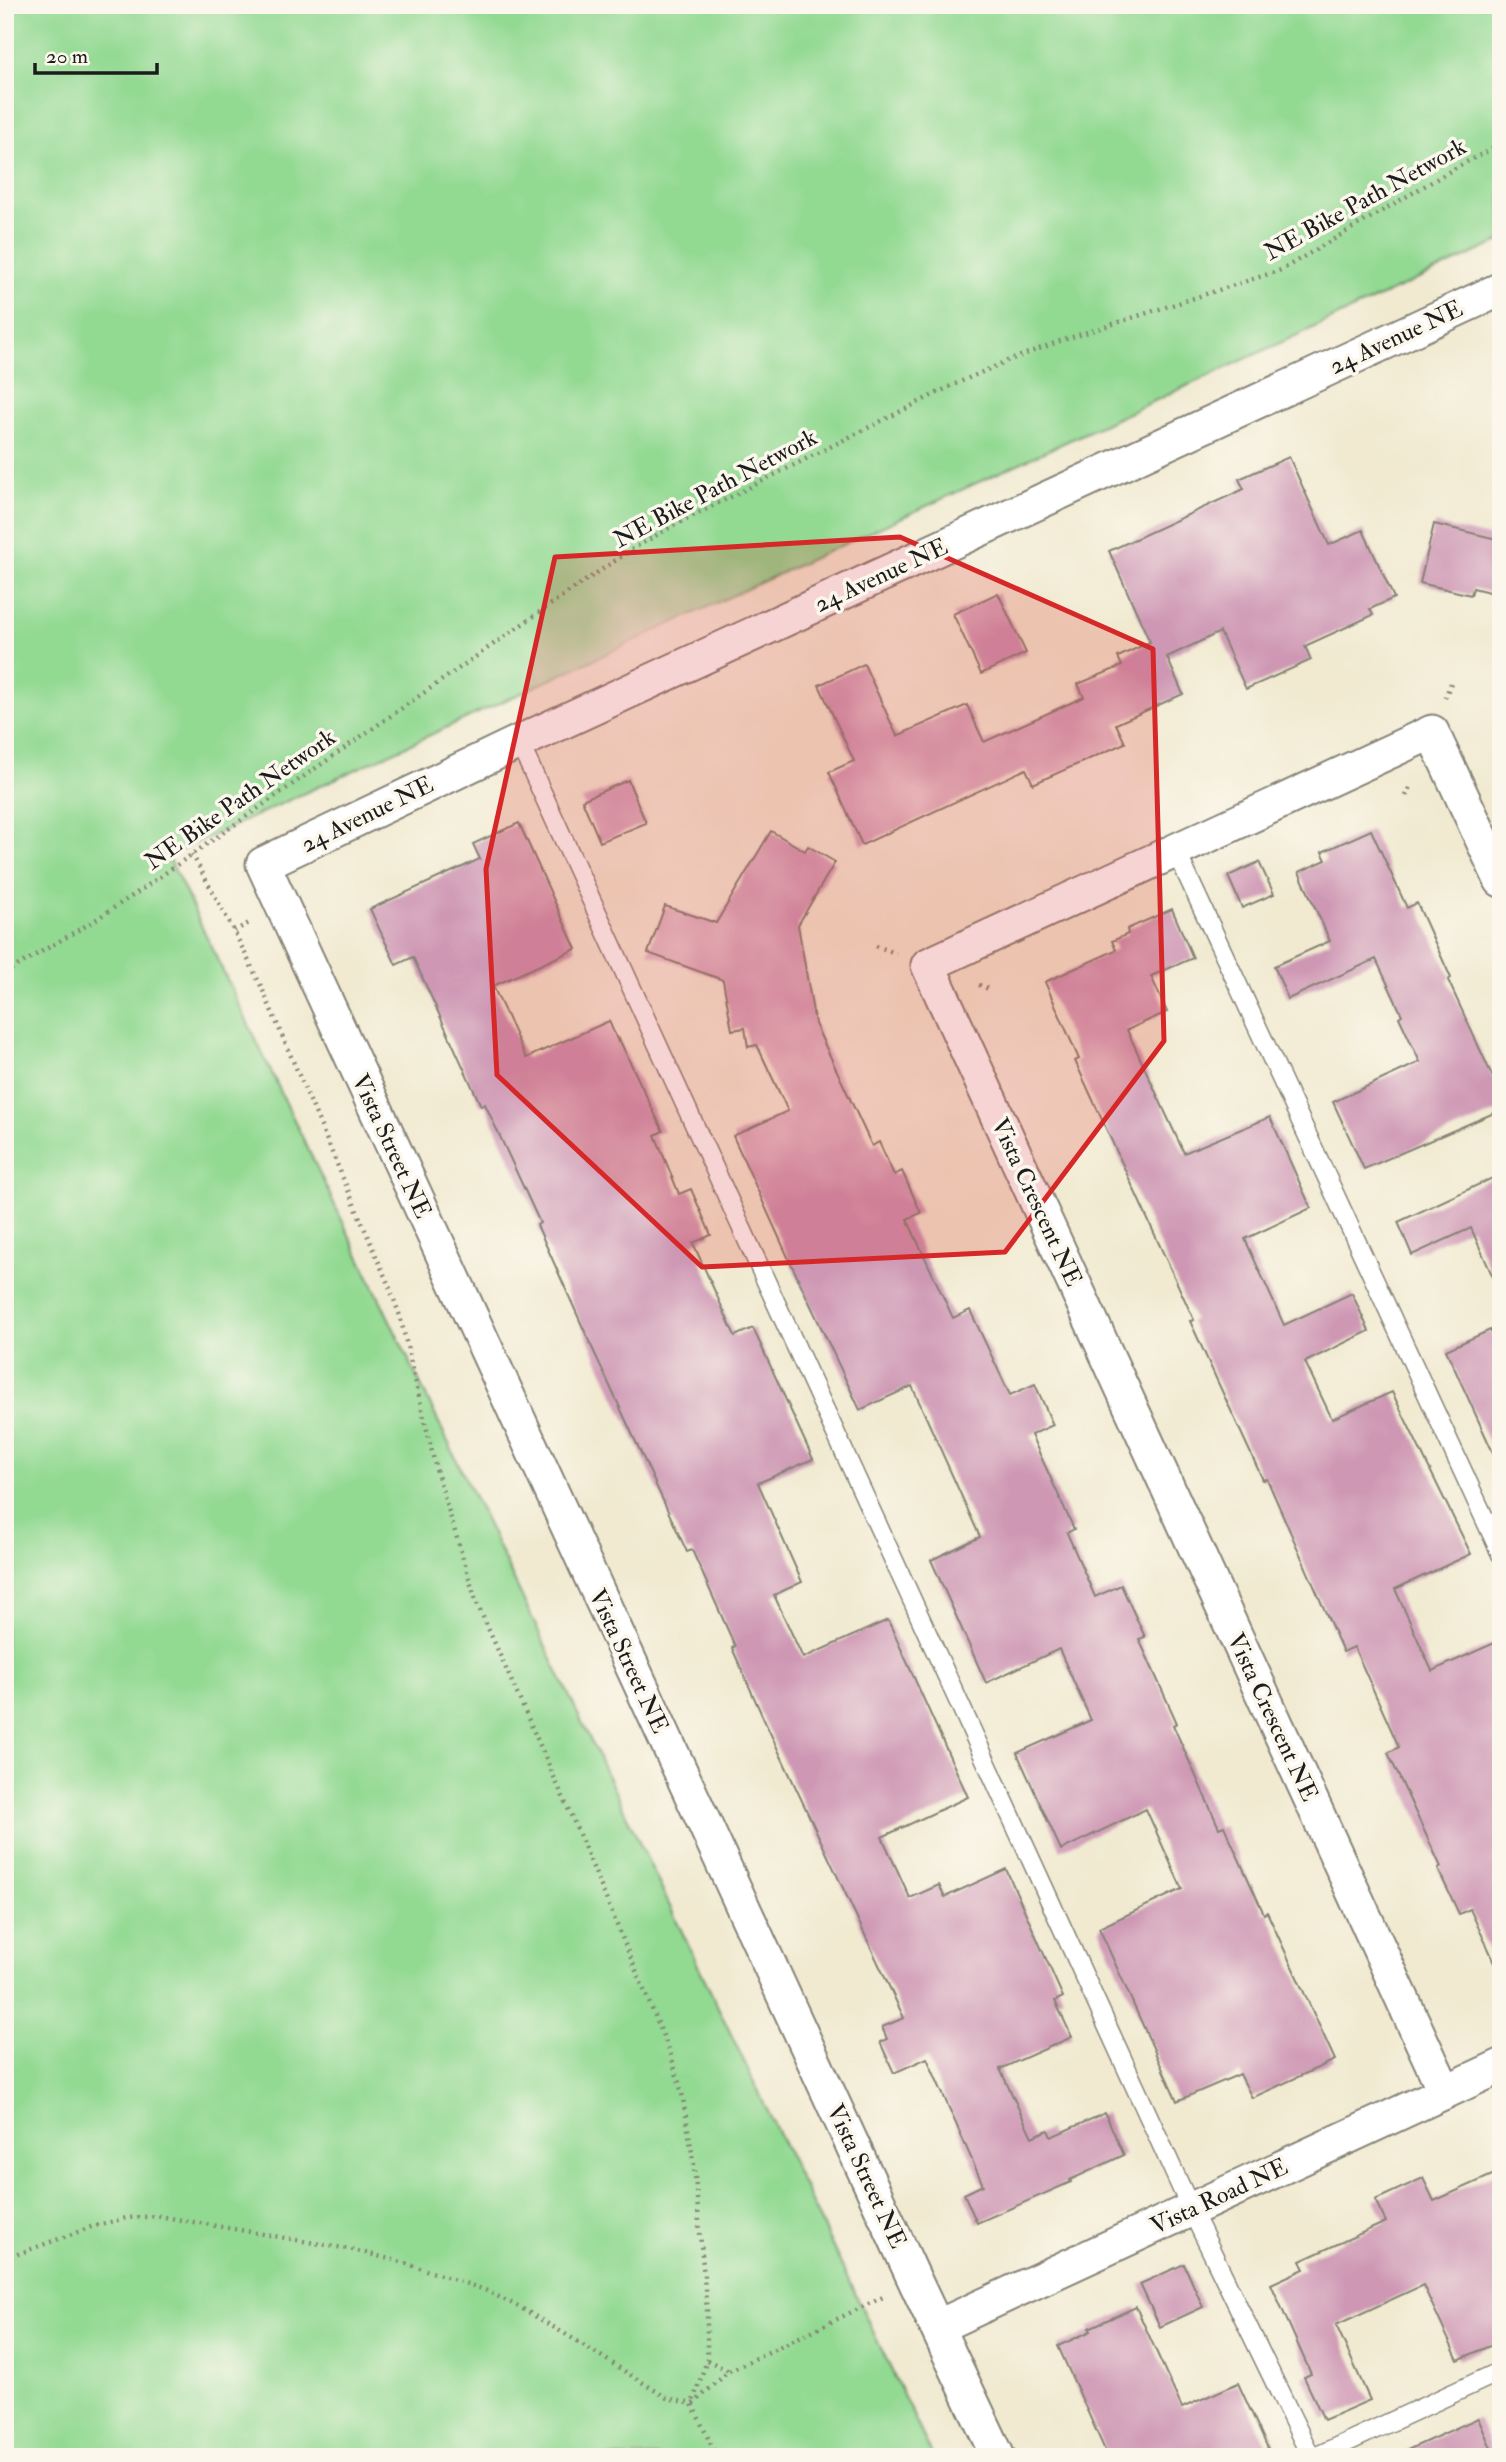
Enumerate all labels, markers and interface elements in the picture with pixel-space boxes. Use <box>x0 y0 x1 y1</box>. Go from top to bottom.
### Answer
scale bar <box>35 32 158 76</box>
text: 20 m <box>46 43 88 70</box>
street label: NE Bike Path Network <box>1259 131 1472 268</box>
street label: 24 Avenue NE <box>1325 293 1468 382</box>
street label: NE Bike Path Network <box>608 421 823 555</box>
street label: 24 Avenue NE <box>810 531 953 620</box>
street label: NE Bike Path Network <box>139 722 342 877</box>
street label: 24 Avenue NE <box>296 769 438 860</box>
street label: Vista Street NE <box>345 1069 439 1223</box>
street label: Vista Crescent NE <box>984 1113 1089 1291</box>
street label: Vista Street NE <box>582 1584 676 1738</box>
street label: Vista Crescent NE <box>1220 1628 1325 1806</box>
street label: Vista Street NE <box>820 2099 914 2253</box>
street label: Vista Road NE <box>1146 2151 1293 2242</box>

